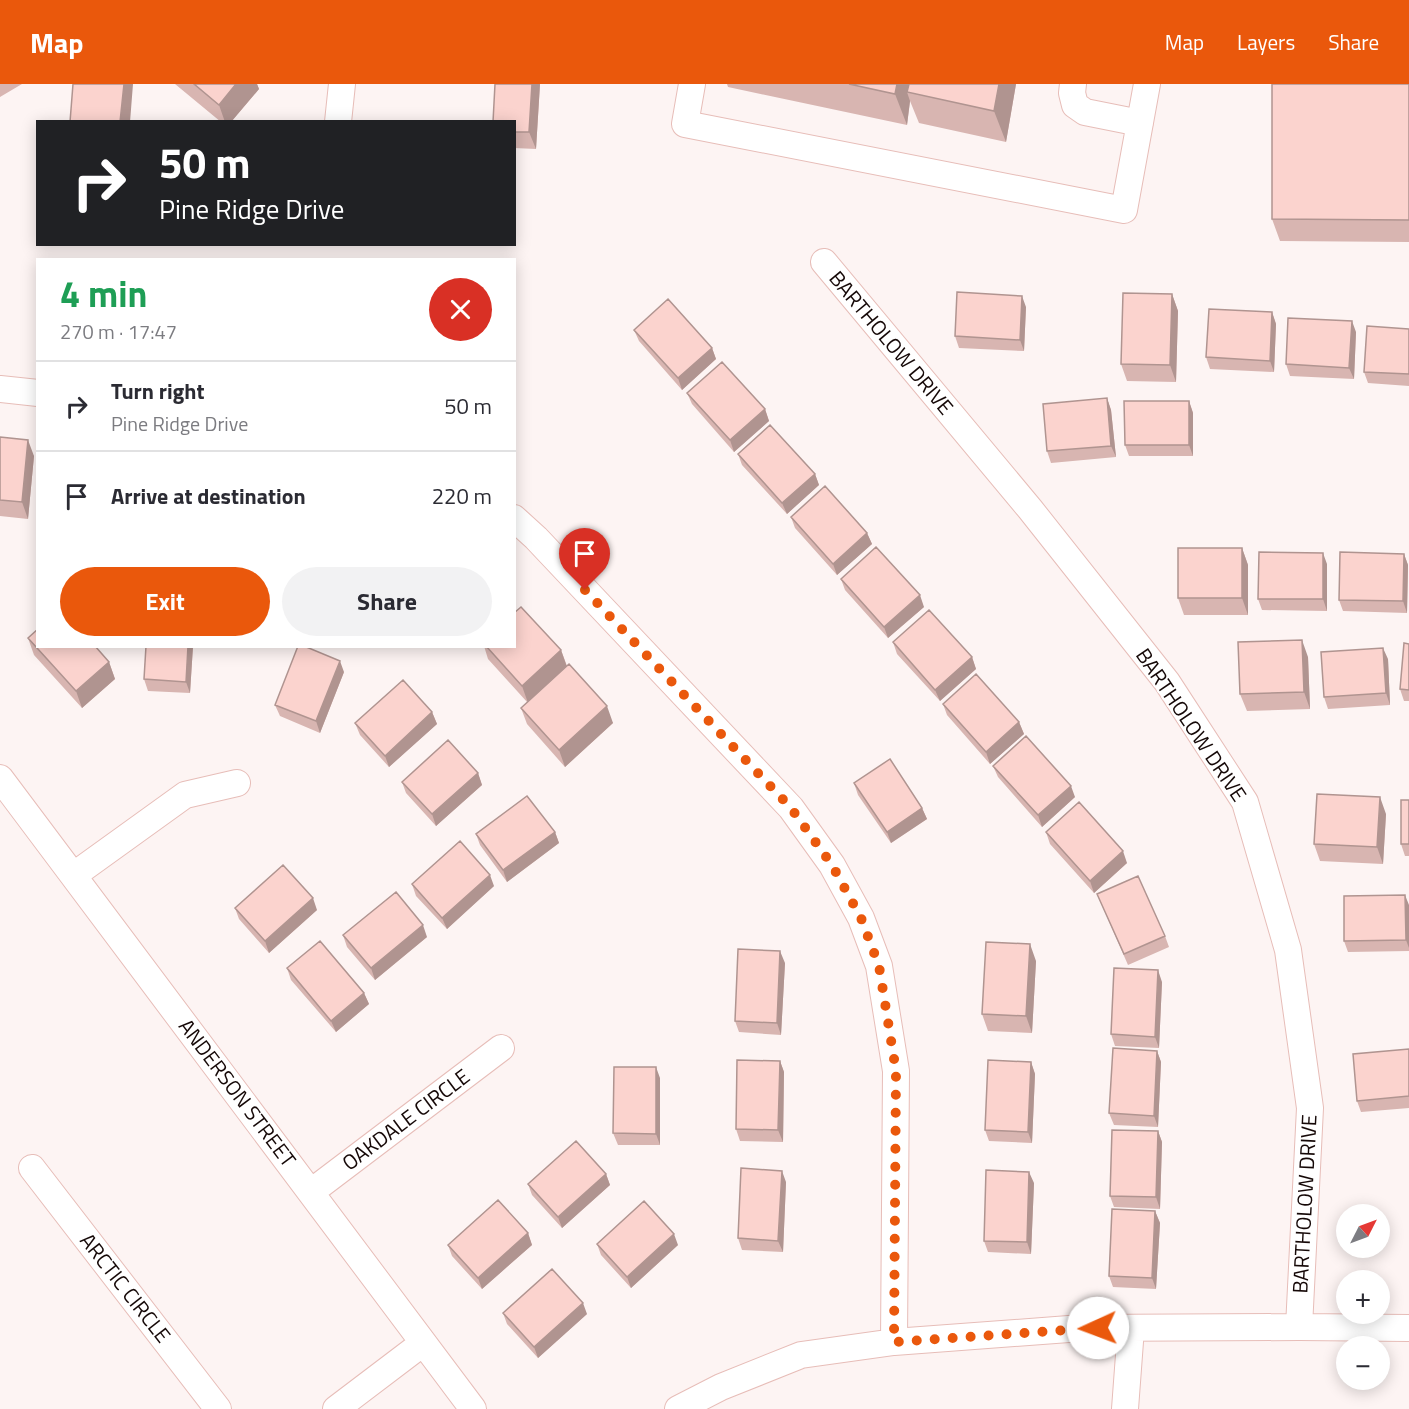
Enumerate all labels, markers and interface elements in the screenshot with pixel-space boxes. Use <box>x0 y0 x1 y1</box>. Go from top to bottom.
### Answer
text: Map <box>30 21 84 64</box>
text: Map <box>1165 26 1204 58</box>
text: Layers <box>1237 26 1295 58</box>
text: Share <box>1328 26 1379 58</box>
text: 50 m <box>159 130 251 194</box>
icon: right <box>60 144 138 222</box>
text: Pine Ridge Drive <box>159 188 344 229</box>
street label: BARTHOLOW DRIVE <box>822 263 962 421</box>
text: 4 min <box>60 266 147 321</box>
button: close <box>429 278 492 341</box>
text: 270 m · 17:47 <box>60 316 177 347</box>
text: Turn right <box>111 374 205 408</box>
text: 50 m <box>444 389 492 423</box>
icon: right <box>60 390 93 423</box>
text: Pine Ridge Drive <box>111 408 248 439</box>
text: Arrive at destination <box>111 479 306 513</box>
text: 220 m <box>432 479 492 513</box>
icon: arrive <box>60 480 93 513</box>
pin <box>559 528 610 590</box>
icon: arrive <box>568 537 601 570</box>
button: Exit <box>60 567 270 636</box>
button: Share <box>282 567 492 636</box>
street label: BARTHOLOW DRIVE <box>1128 641 1255 808</box>
street label: ANDERSON STREET <box>171 1011 304 1173</box>
street label: OAKDALE CIRCLE <box>335 1060 476 1178</box>
street label: BARTHOLOW DRIVE <box>1283 1114 1325 1294</box>
north arrow <box>1336 1204 1390 1258</box>
map controls <box>1336 1204 1390 1390</box>
street label: ARCTIC CIRCLE <box>73 1226 179 1349</box>
button: + <box>1336 1270 1390 1324</box>
position arrow <box>1066 1296 1130 1360</box>
button: − <box>1336 1336 1390 1390</box>

